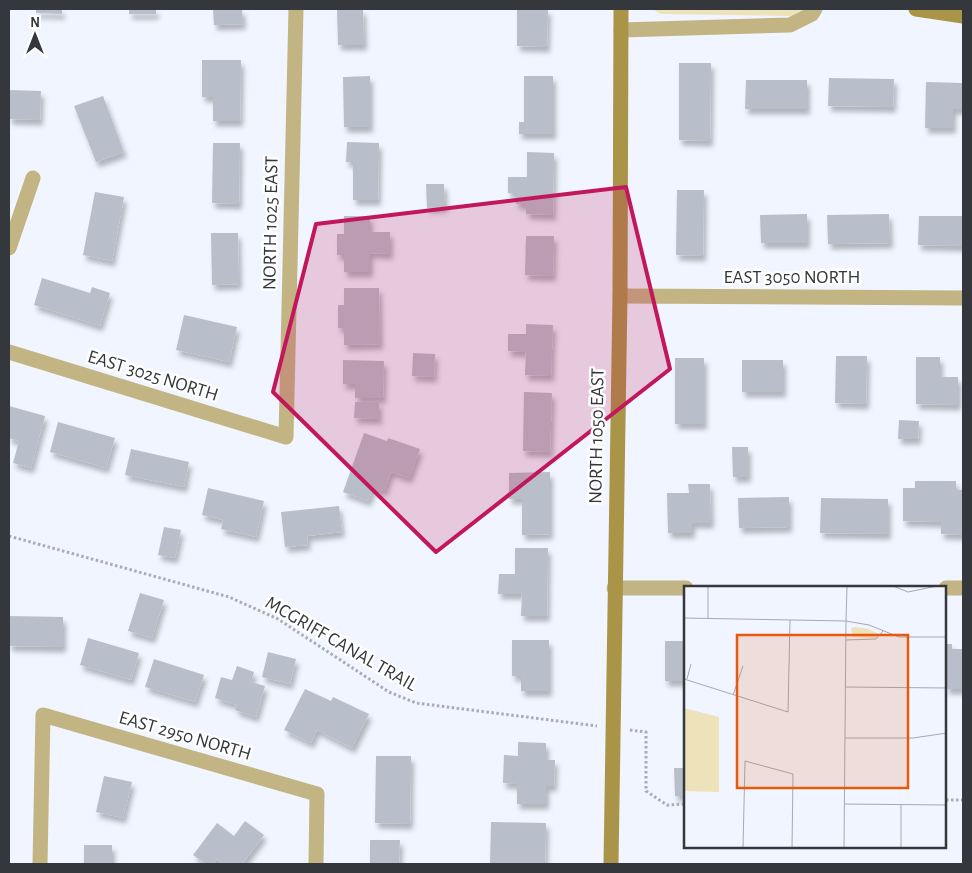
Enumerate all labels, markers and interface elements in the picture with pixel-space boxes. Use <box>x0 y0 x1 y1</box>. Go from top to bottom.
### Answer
north arrow <box>10 10 60 60</box>
text: N <box>30 16 40 30</box>
street label: NORTH 1025 EAST <box>260 156 282 290</box>
street label: EAST 3050 NORTH <box>723 268 861 287</box>
street label: EAST 3025 NORTH <box>85 347 221 405</box>
street label: NORTH 1050 EAST <box>586 368 608 504</box>
inset map <box>684 586 947 848</box>
street label: MCGRIFF CANAL TRAIL <box>262 593 420 695</box>
street label: EAST 2950 NORTH <box>117 708 253 764</box>

